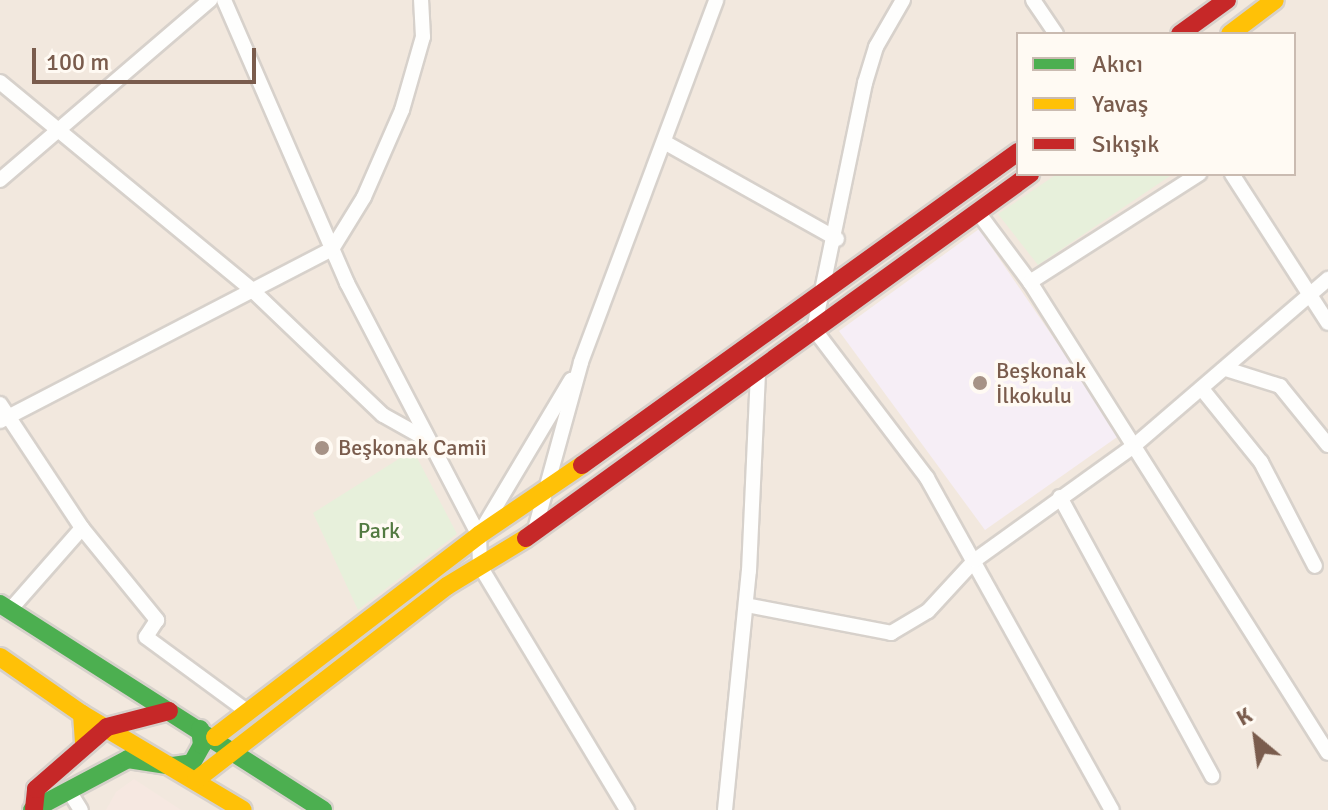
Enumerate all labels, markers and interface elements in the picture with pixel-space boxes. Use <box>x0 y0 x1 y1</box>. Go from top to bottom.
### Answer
scale bar <box>36 32 260 82</box>
legend <box>1016 32 1296 176</box>
text: 100 m <box>46 47 109 77</box>
text: Akıcı <box>1092 49 1143 79</box>
text: Yavaş <box>1092 89 1148 119</box>
text: Sıkışık <box>1092 129 1159 159</box>
place label: Beşkonak İlkokulu <box>996 357 1086 408</box>
marker: Beşkonak İlkokulu <box>971 374 989 392</box>
place label: Beşkonak Camii <box>338 435 487 461</box>
marker: Beşkonak Camii <box>313 439 331 457</box>
park label: Park <box>358 518 400 544</box>
north arrow <box>1216 698 1296 778</box>
text: K <box>1232 701 1257 732</box>

